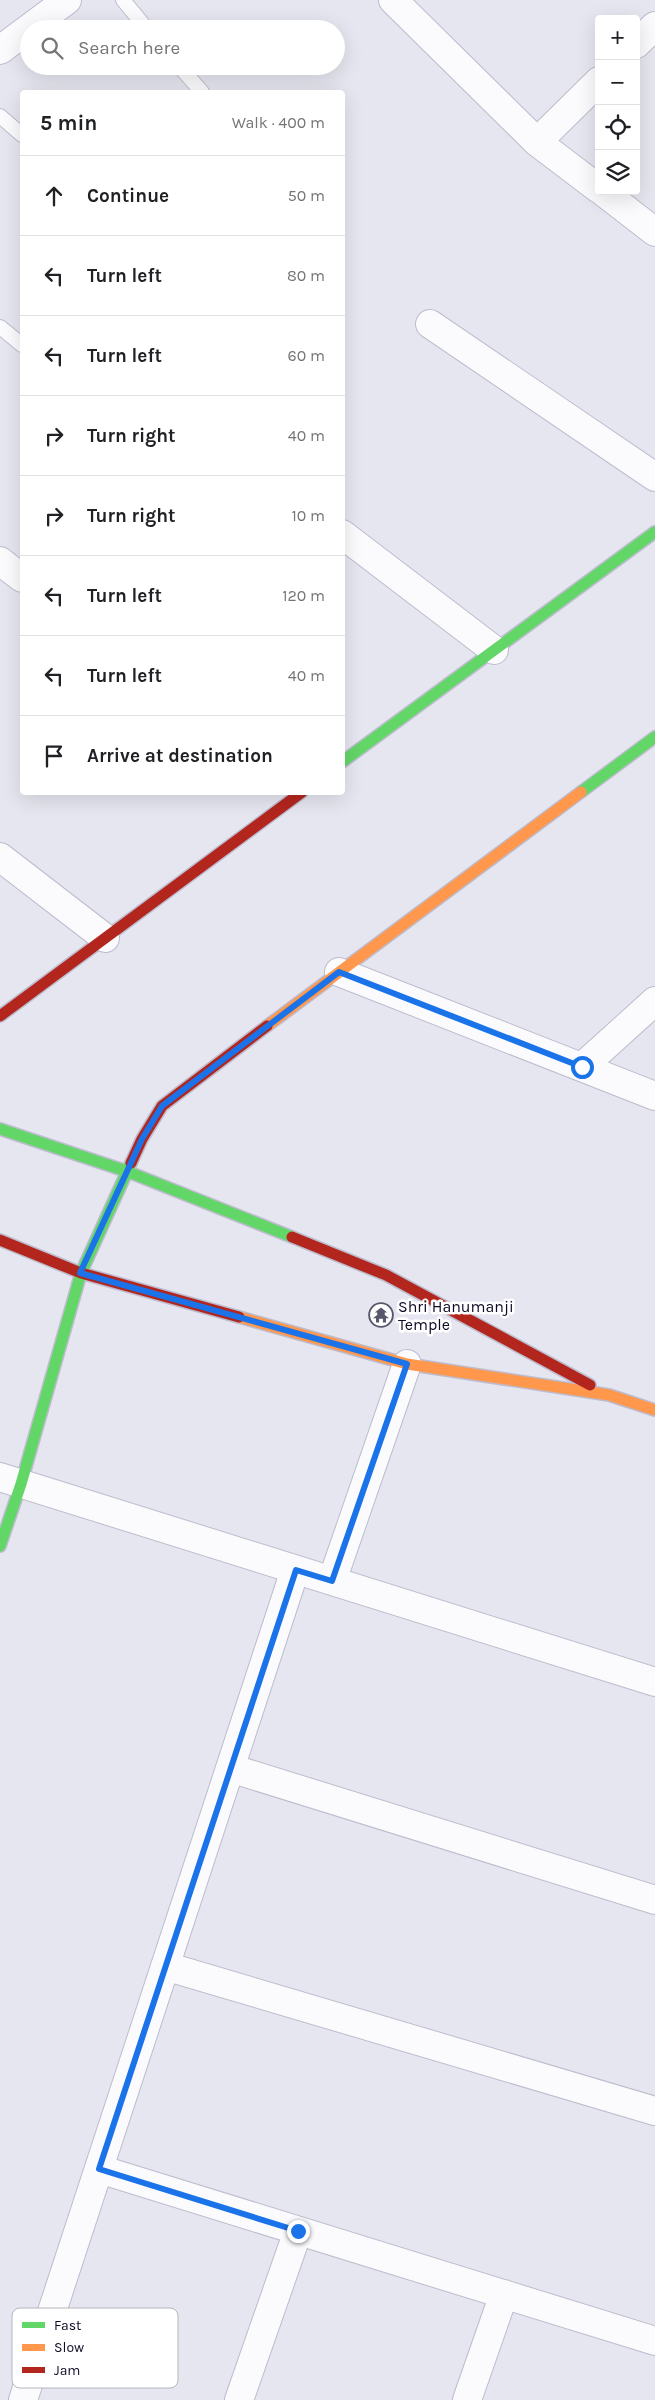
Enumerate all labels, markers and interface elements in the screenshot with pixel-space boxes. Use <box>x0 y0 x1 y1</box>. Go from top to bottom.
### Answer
map controls <box>595 15 640 195</box>
button: + <box>595 15 640 60</box>
search box <box>20 20 345 75</box>
icon: search <box>38 34 66 62</box>
text: Search here <box>78 37 180 59</box>
button: − <box>595 60 640 105</box>
button: locate <box>595 105 640 150</box>
text: 5 min <box>40 111 97 135</box>
text: Walk · 400 m <box>232 113 325 132</box>
button: layers <box>595 150 640 195</box>
icon: ahead <box>40 182 68 210</box>
text: Continue <box>87 185 169 207</box>
text: 50 m <box>288 186 325 205</box>
icon: left <box>40 262 68 290</box>
text: Turn left <box>87 265 162 287</box>
text: 80 m <box>287 266 325 285</box>
icon: left <box>40 342 68 370</box>
text: Turn left <box>87 345 162 367</box>
text: 60 m <box>288 346 325 365</box>
icon: right <box>40 422 68 450</box>
text: Turn right <box>87 425 176 447</box>
text: 40 m <box>288 426 325 445</box>
icon: right <box>40 502 68 530</box>
text: Turn right <box>87 505 176 527</box>
text: 10 m <box>291 506 325 525</box>
icon: left <box>40 582 68 610</box>
text: Turn left <box>87 585 162 607</box>
text: 120 m <box>282 586 325 605</box>
icon: left <box>40 662 68 690</box>
text: Turn left <box>87 665 162 687</box>
text: 40 m <box>288 666 325 685</box>
icon: arrive <box>40 742 68 770</box>
text: Arrive at destination <box>87 745 273 767</box>
route start <box>571 1056 594 1079</box>
place label: Shri Hanumanji Temple <box>398 1297 514 1334</box>
temple icon: Shri Hanumanji Temple <box>368 1302 394 1328</box>
route end <box>287 2220 310 2243</box>
legend <box>12 2308 178 2388</box>
text: Fast <box>54 2317 81 2334</box>
text: Slow <box>54 2339 84 2356</box>
text: Jam <box>54 2362 80 2379</box>

